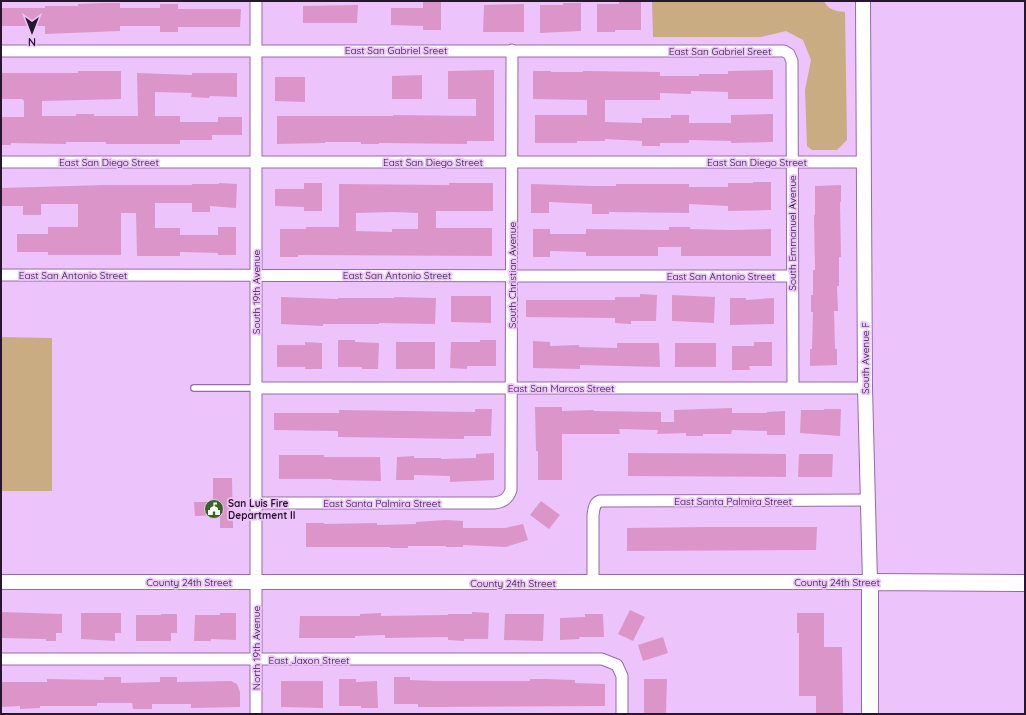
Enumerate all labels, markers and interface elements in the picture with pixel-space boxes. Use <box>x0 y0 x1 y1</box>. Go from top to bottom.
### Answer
north arrow <box>12 12 52 52</box>
text: N <box>28 35 36 49</box>
street label: East San Gabriel Sreet <box>345 44 448 57</box>
street label: East San Gabriel Sreet <box>669 45 772 58</box>
street label: East San Diego Street <box>59 156 160 169</box>
street label: East San Diego Street <box>383 156 484 169</box>
street label: East San Diego Street <box>707 156 808 169</box>
street label: South Emmanuel Avenue <box>786 175 799 291</box>
street label: South Christian Avenue <box>506 221 519 328</box>
street label: South 19th Avenue <box>250 249 263 334</box>
street label: East San Antonio Street <box>19 269 128 282</box>
street label: East San Antonio Street <box>343 269 452 282</box>
street label: East San Antonio Street <box>667 270 776 283</box>
street label: South Avenue F <box>859 322 872 394</box>
street label: East San Marcos Street <box>508 382 615 395</box>
street label: East Santa Palmira Street <box>674 495 792 508</box>
place label: San Luis Fire Department II <box>228 497 296 522</box>
street label: East Santa Palmira Street <box>323 497 441 510</box>
public building icon: San Luis Fire Department II <box>203 498 225 520</box>
street label: County 24th Street <box>146 576 232 589</box>
street label: County 24th Street <box>794 576 880 589</box>
street label: County 24th Street <box>470 577 556 590</box>
street label: North 19th Avenue <box>250 606 263 690</box>
street label: East Jaxon Street <box>269 654 350 667</box>

